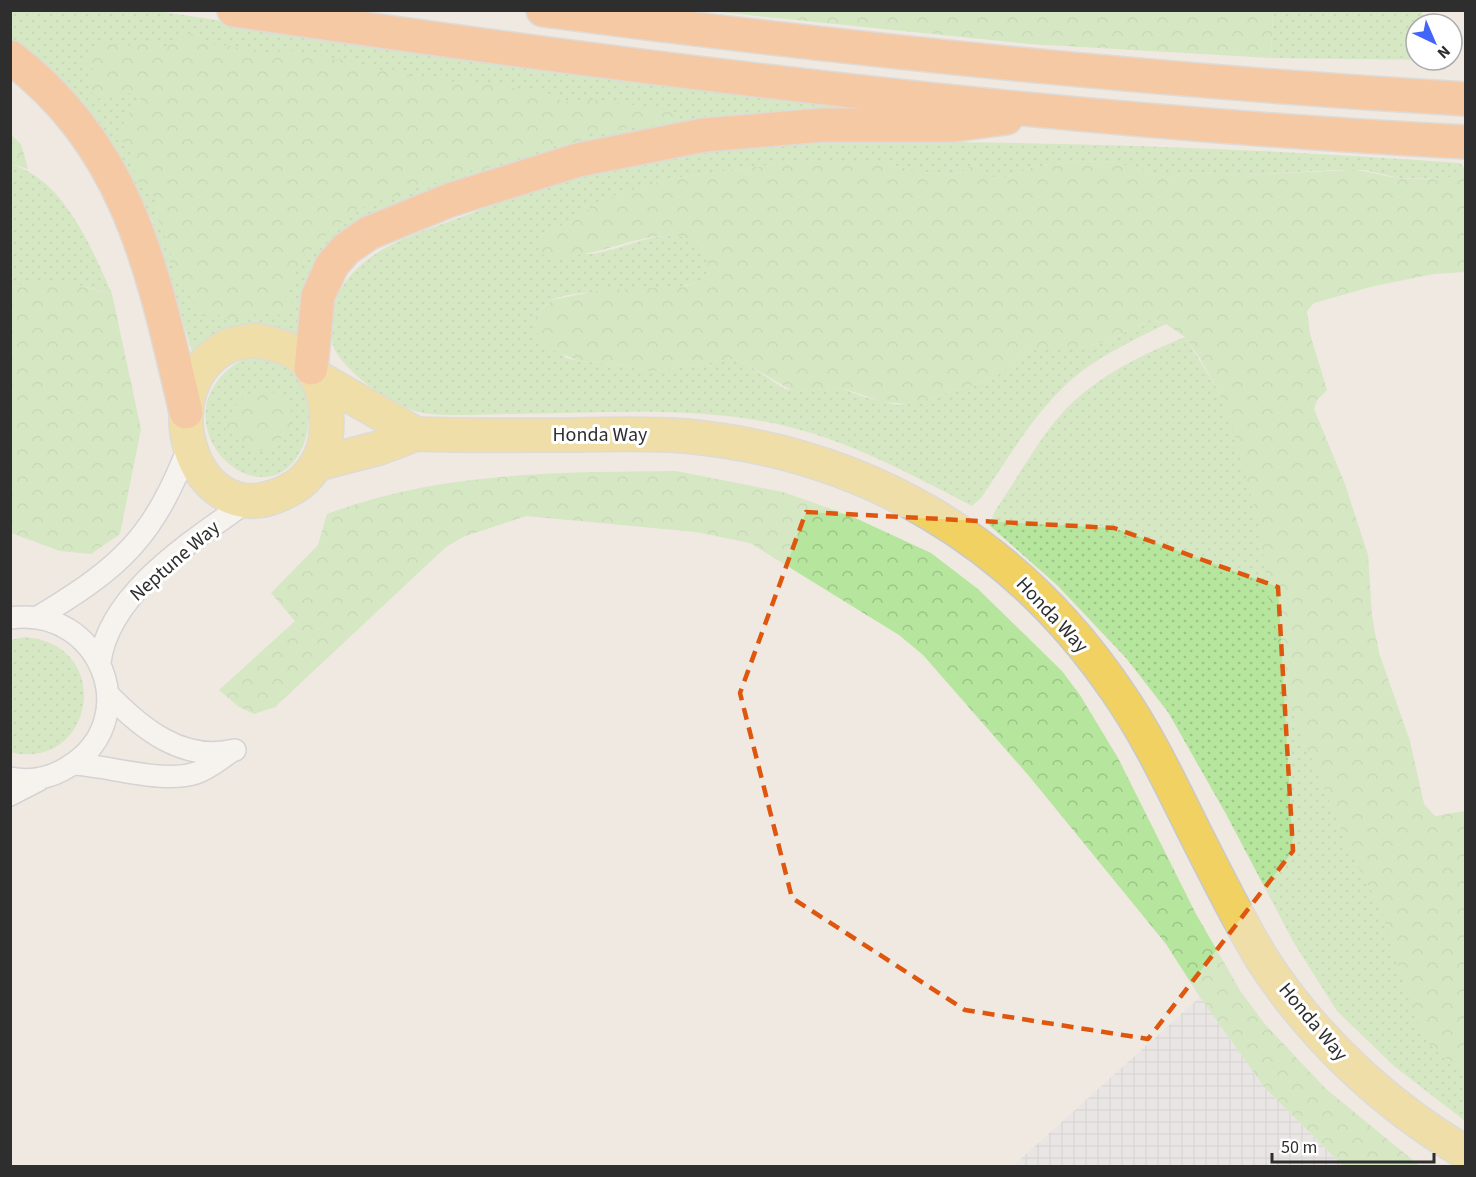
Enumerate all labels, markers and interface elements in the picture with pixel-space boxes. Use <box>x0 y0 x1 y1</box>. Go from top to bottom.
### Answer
north arrow <box>1404 12 1464 72</box>
text: N <box>1432 40 1455 64</box>
street label: Honda Way <box>553 421 648 449</box>
street label: Neptune Way <box>124 514 227 608</box>
street label: Honda Way <box>1009 571 1095 660</box>
street label: Honda Way <box>1272 977 1355 1068</box>
scale bar <box>1272 1126 1434 1164</box>
text: 50 m <box>1281 1135 1317 1160</box>

